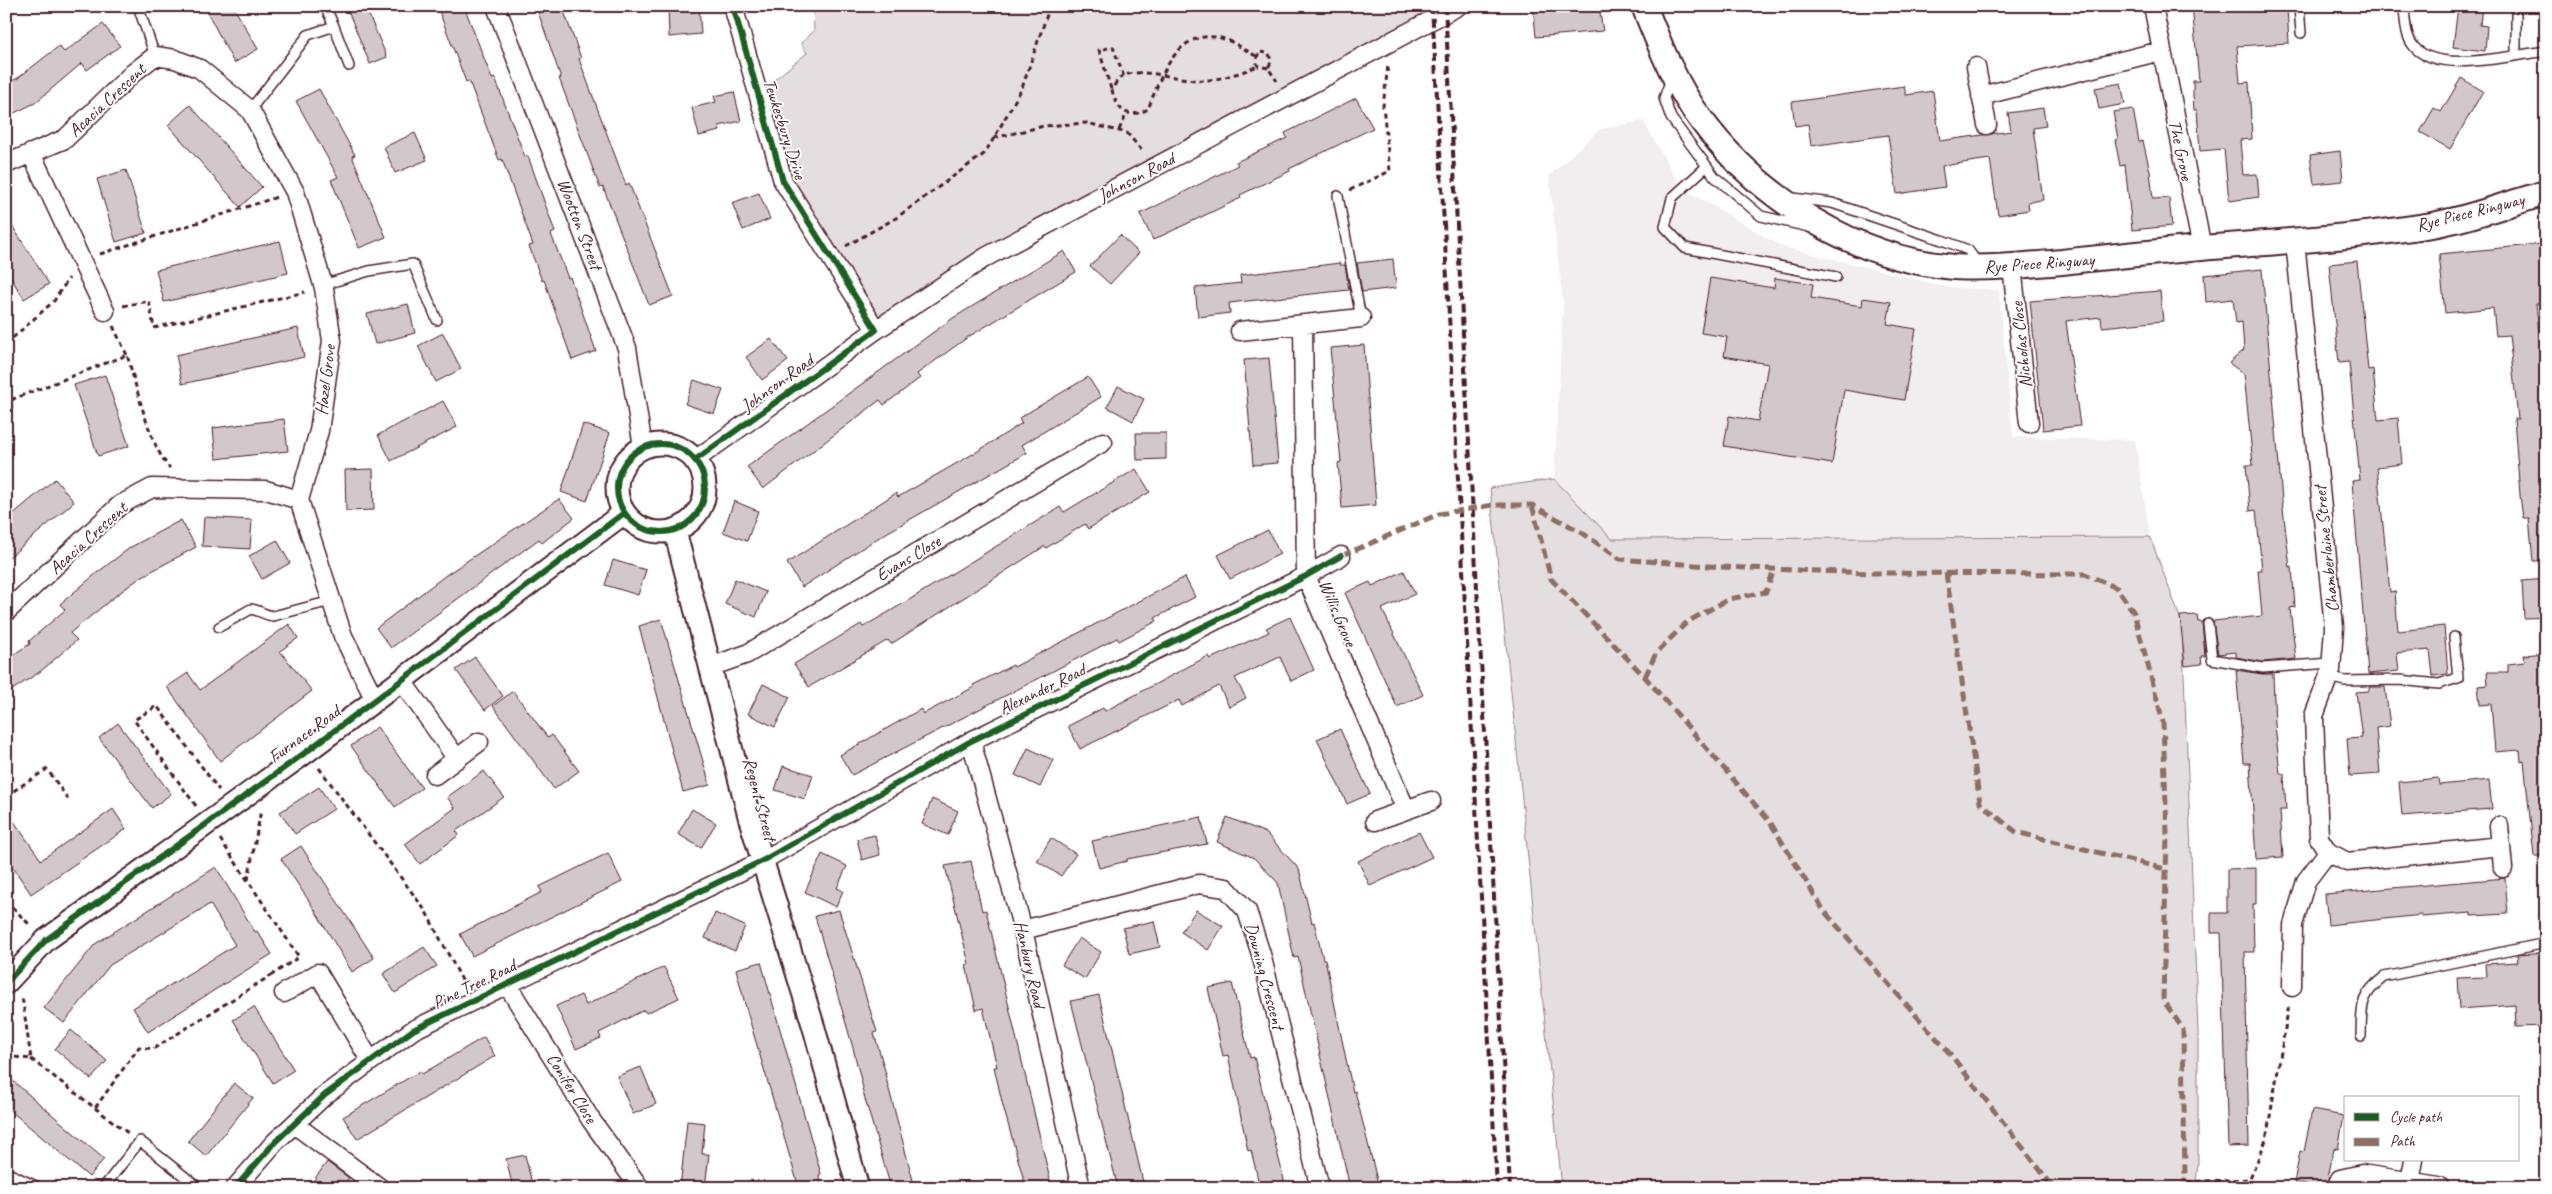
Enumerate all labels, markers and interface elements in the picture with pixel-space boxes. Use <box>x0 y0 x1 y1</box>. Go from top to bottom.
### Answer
street label: Acacia Crescent <box>64 57 152 141</box>
street label: Tewkesbury Drive <box>758 76 812 183</box>
street label: The Grove <box>2164 118 2198 183</box>
street label: Johnson Road <box>1093 146 1181 207</box>
street label: Wootton Street <box>553 175 608 275</box>
street label: Rye Piece Ringway <box>2414 188 2528 236</box>
street label: Rye Piece Ringway <box>1983 248 2097 278</box>
street label: Nicholas Close <box>2005 300 2036 389</box>
street label: Hazel Grove <box>310 343 340 416</box>
street label: Johnson Road <box>736 348 820 417</box>
street label: Chamberlaine Street <box>2308 482 2344 613</box>
street label: Acacia Crescent <box>44 496 133 579</box>
street label: Evans Close <box>872 530 945 586</box>
street label: Willis Grove <box>1314 576 1362 651</box>
street label: Alexander Road <box>995 657 1091 719</box>
street label: Furnace Road <box>264 699 347 767</box>
street label: Regent Street <box>738 755 782 846</box>
street label: Hanbury Road <box>1009 918 1051 1012</box>
street label: Downing Crescent <box>1240 920 1291 1035</box>
street label: Pine Tree Road <box>429 953 522 1014</box>
street label: Conifer Close <box>542 1049 603 1128</box>
legend <box>2344 1096 2520 1162</box>
text: Cycle path <box>2390 1108 2442 1127</box>
text: Path <box>2390 1132 2416 1151</box>

